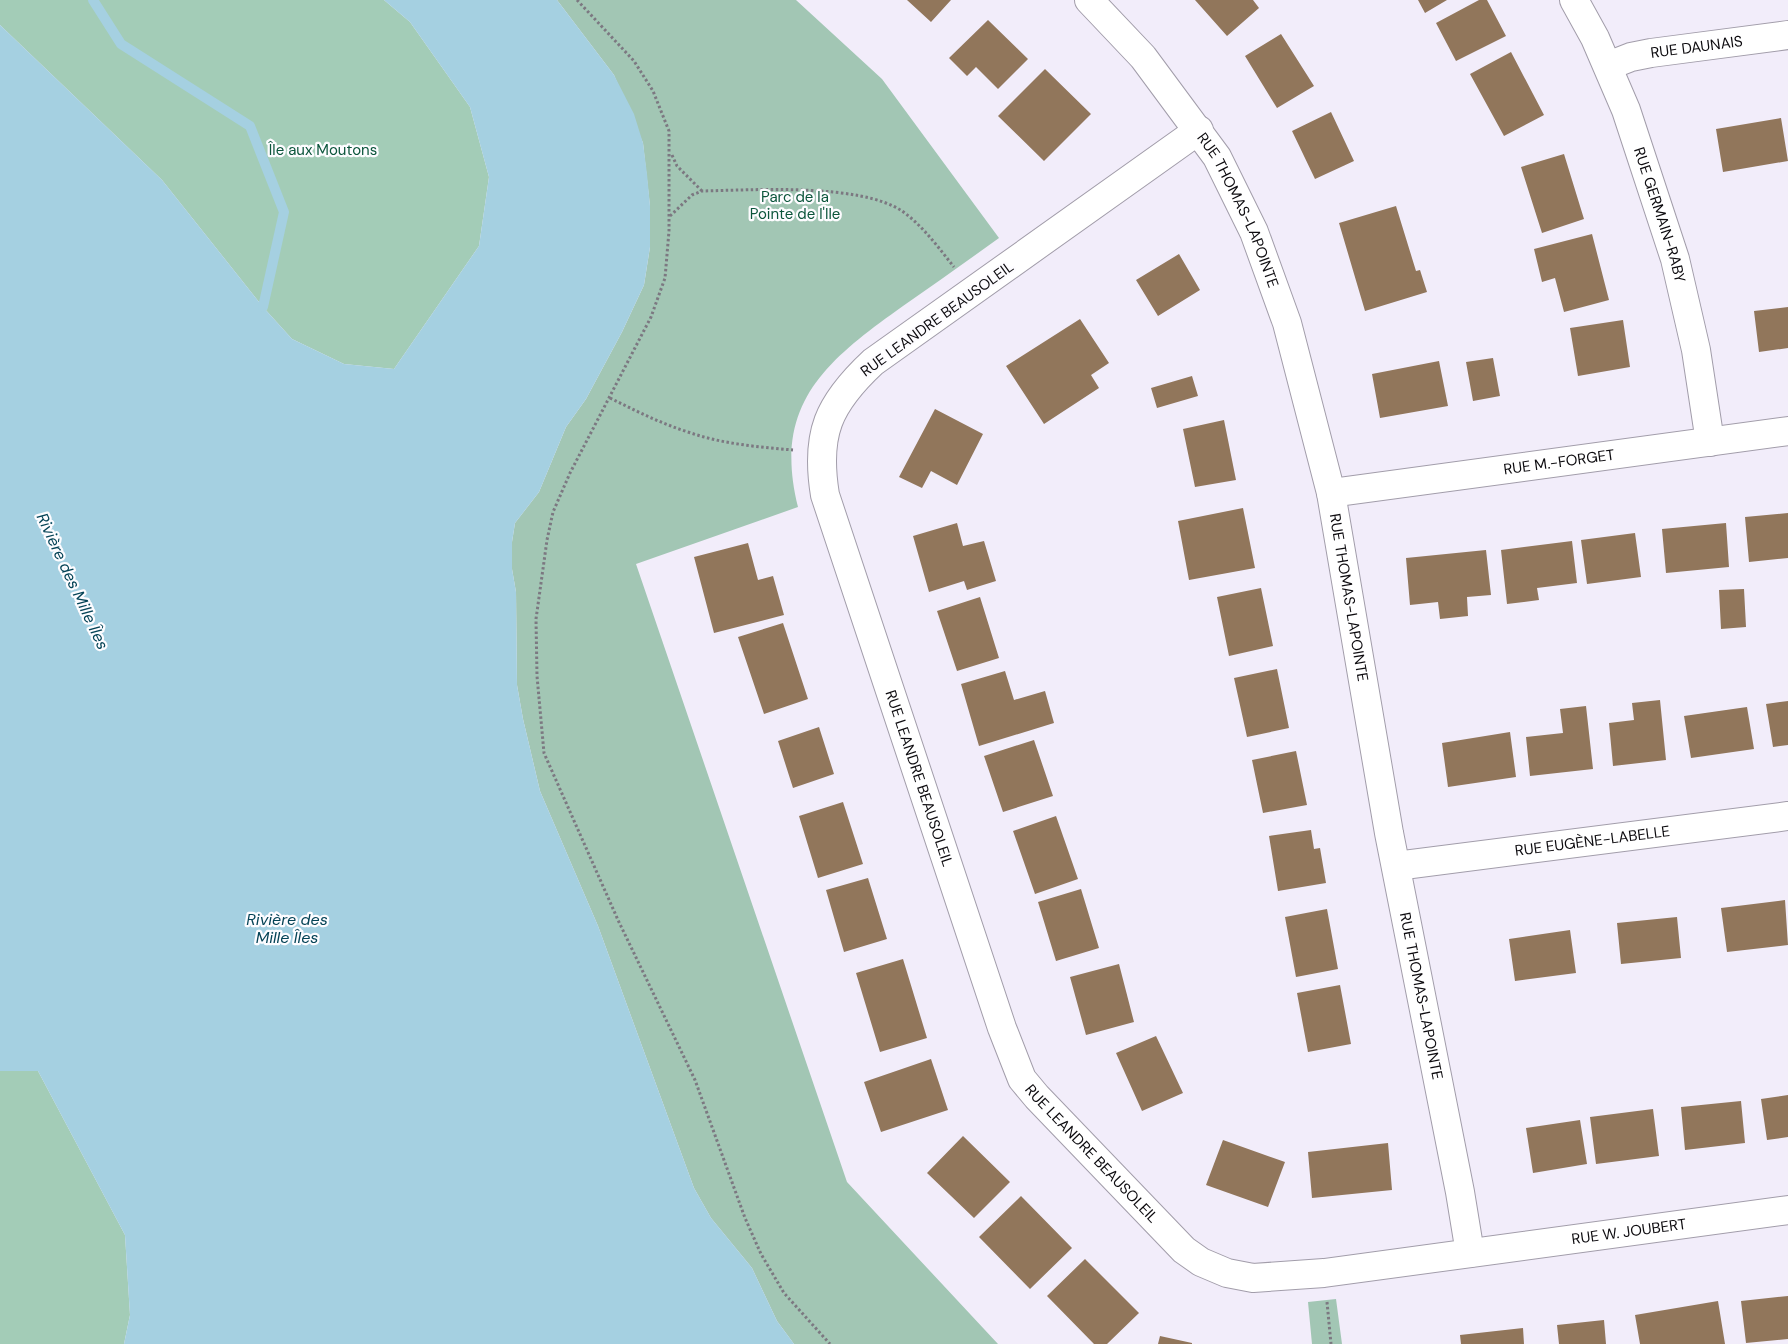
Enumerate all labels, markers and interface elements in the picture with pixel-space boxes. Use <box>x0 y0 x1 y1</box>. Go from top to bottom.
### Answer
street label: RUE DAUNAIS <box>1649 31 1744 63</box>
street label: RUE THOMAS-LAPOINTE <box>1192 129 1283 290</box>
park label: Île aux Moutons <box>268 140 377 160</box>
street label: RUE GERMAIN-RABY <box>1629 145 1690 285</box>
park label: Parc de la Pointe de l'Ile <box>750 187 840 224</box>
street label: RUE LEANDRE BEAUSOLEIL <box>856 257 1018 381</box>
street label: RUE M.-FORGET <box>1502 445 1616 480</box>
water label: Rivière des Mille Îles <box>32 509 113 653</box>
street label: RUE THOMAS-LAPOINTE <box>1325 512 1373 683</box>
street label: RUE LEANDRE BEAUSOLEIL <box>880 687 958 869</box>
street label: RUE EUGÈNE-LABELLE <box>1514 821 1671 861</box>
water label: Rivière des Mille Îles <box>246 909 328 948</box>
street label: RUE THOMAS-LAPOINTE <box>1395 911 1448 1081</box>
street label: RUE LEANDRE BEAUSOLEIL <box>1021 1080 1163 1227</box>
street label: RUE W. JOUBERT <box>1570 1214 1688 1249</box>

